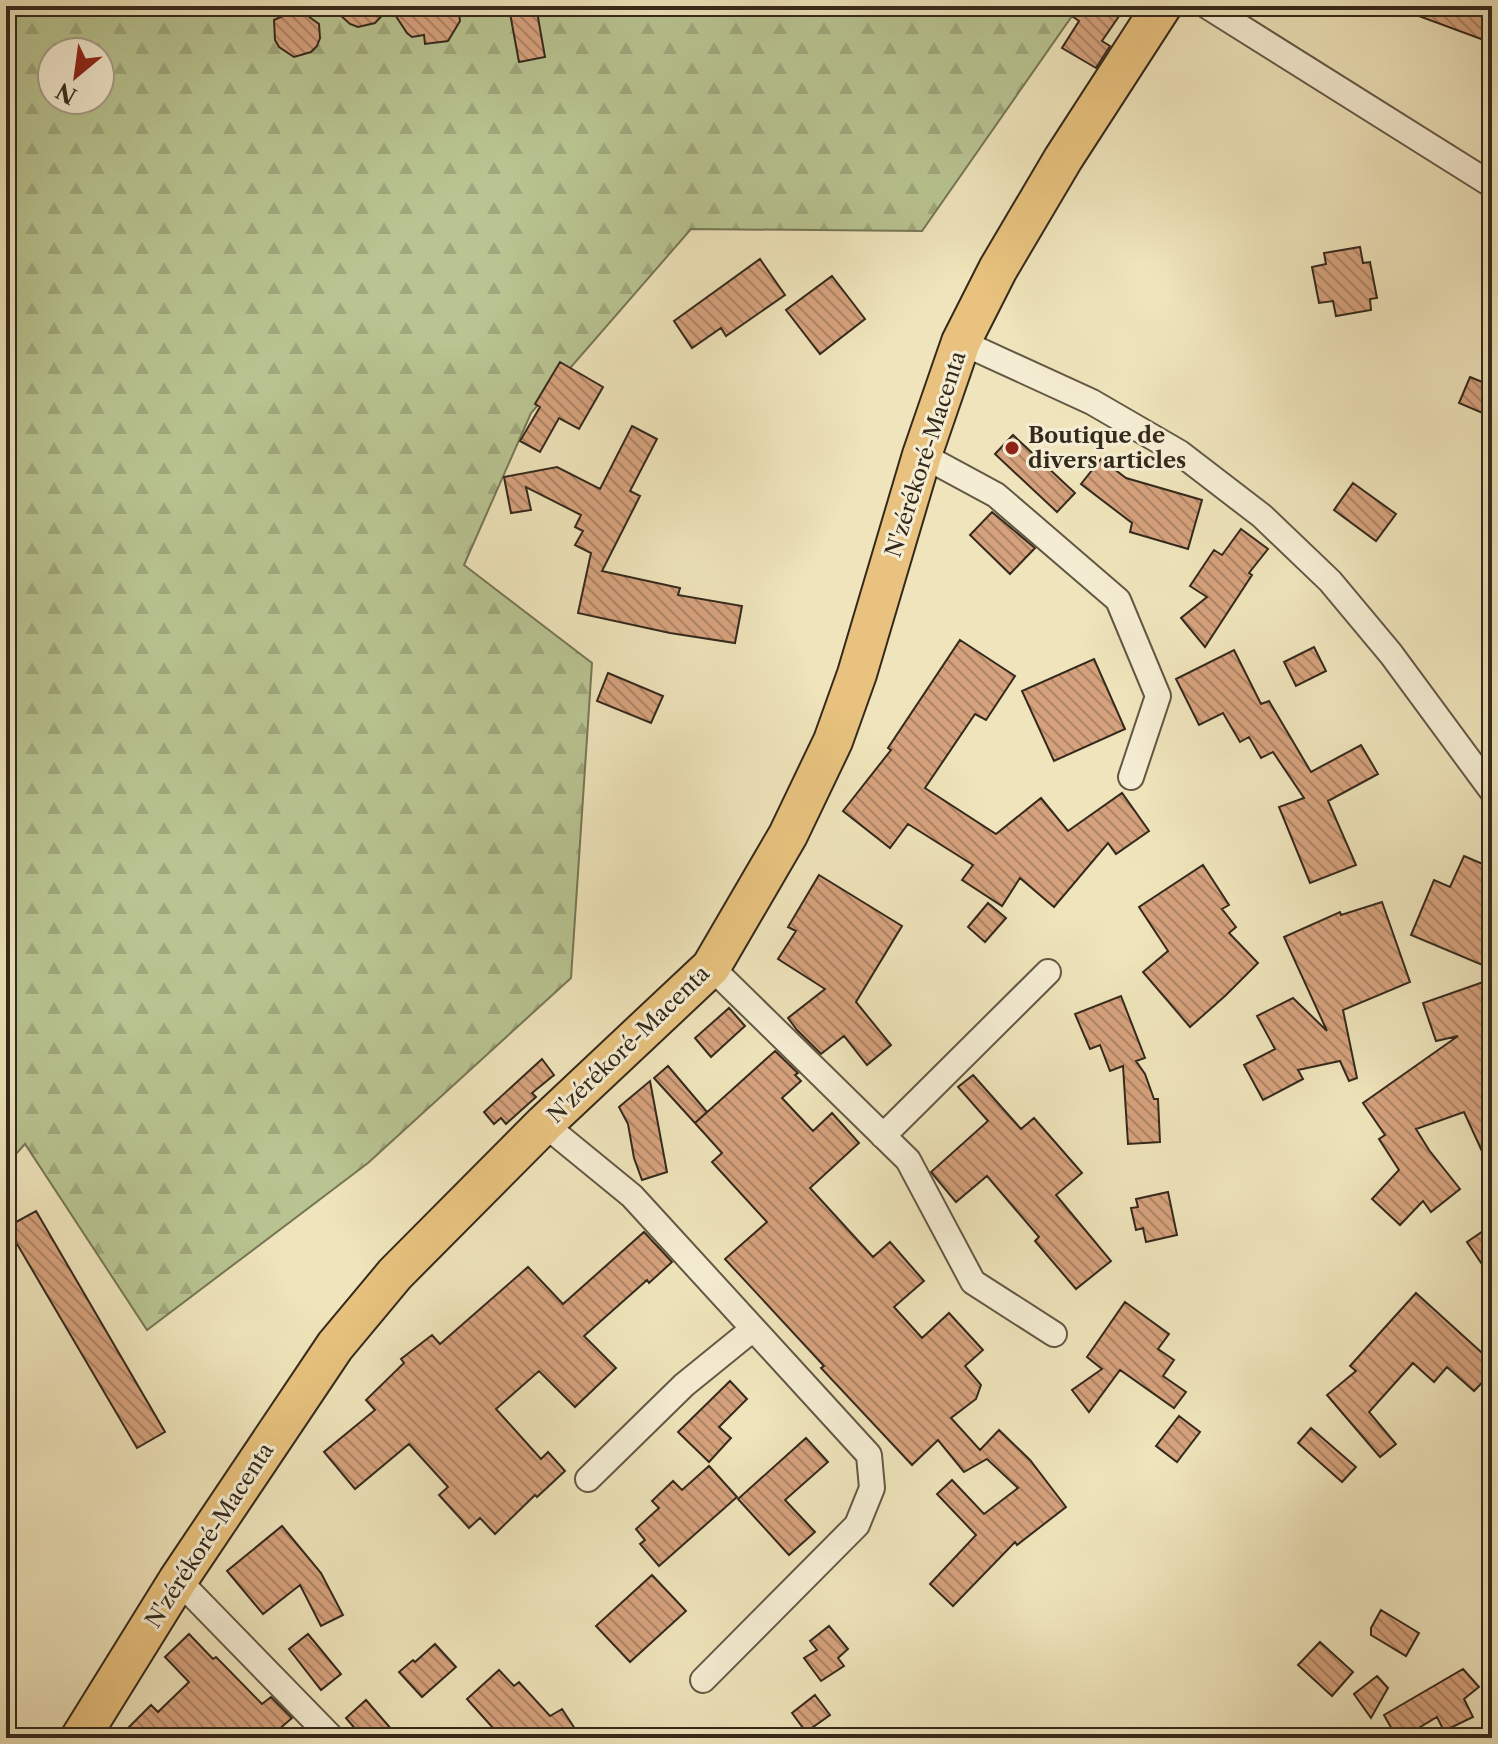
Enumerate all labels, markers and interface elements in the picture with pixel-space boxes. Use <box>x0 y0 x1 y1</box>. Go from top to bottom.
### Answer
north arrow <box>36 36 116 116</box>
text: N <box>52 77 81 109</box>
street label: N'zérékoré-Macenta <box>879 347 972 561</box>
place label: Boutique de divers articles <box>1028 422 1186 474</box>
marker: Boutique de divers articles <box>1003 439 1021 457</box>
street label: N'zérékoré-Macenta <box>542 960 715 1129</box>
street label: N'zérékoré-Macenta <box>140 1437 280 1633</box>

